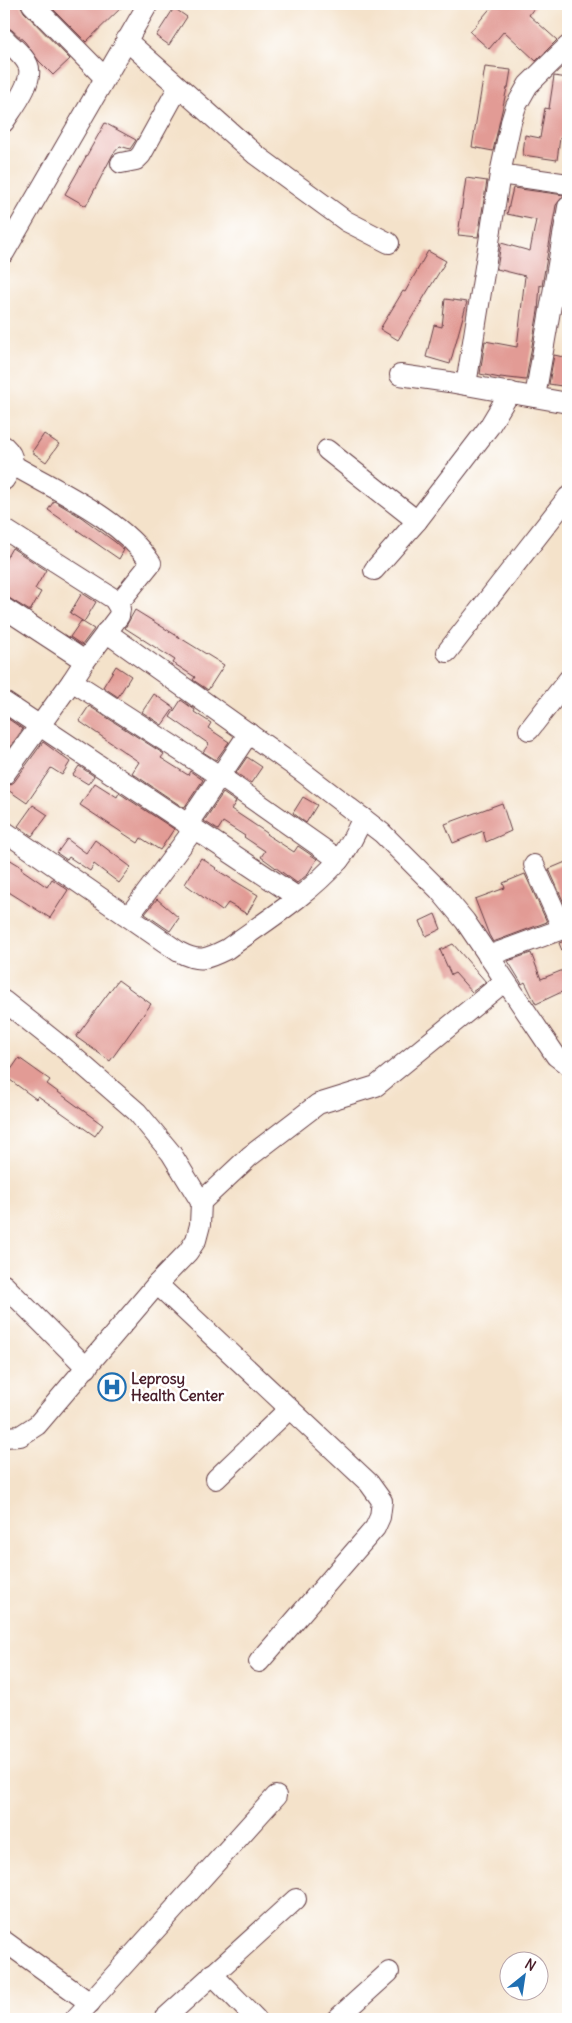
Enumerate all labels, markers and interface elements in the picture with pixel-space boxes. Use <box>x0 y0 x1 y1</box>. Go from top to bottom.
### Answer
place label: Leprosy Health Center <box>131 1369 225 1405</box>
hospital icon: Leprosy Health Center <box>97 1372 127 1402</box>
north arrow <box>500 1950 550 2000</box>
text: N <box>522 1955 539 1975</box>

